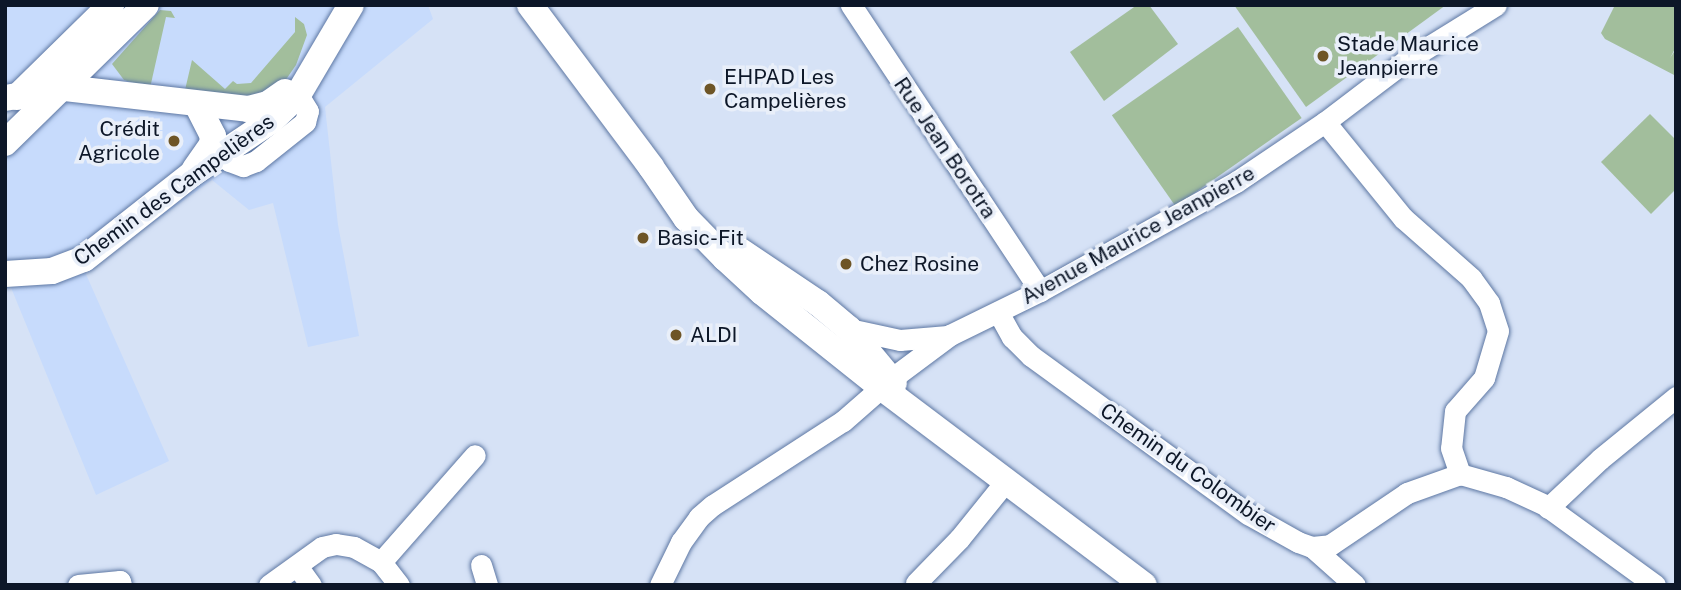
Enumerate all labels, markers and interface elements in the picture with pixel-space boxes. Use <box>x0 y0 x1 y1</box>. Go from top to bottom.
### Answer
place label: Stade Maurice Jeanpierre <box>1337 31 1479 81</box>
marker: Stade Maurice Jeanpierre <box>1315 48 1331 64</box>
place label: EHPAD Les Campelières <box>724 64 846 114</box>
street label: Rue Jean Borotra <box>888 73 1002 223</box>
marker: EHPAD Les Campelières <box>702 81 718 97</box>
street label: Chemin des Campelières <box>69 109 279 271</box>
place label: Crédit Agricole <box>78 116 160 166</box>
marker: Crédit Agricole <box>166 133 182 149</box>
street label: Avenue Maurice Jeanpierre <box>1017 160 1259 310</box>
place label: Basic-Fit <box>657 225 744 251</box>
marker: Basic-Fit <box>635 230 651 246</box>
place label: Chez Rosine <box>860 251 979 277</box>
marker: Chez Rosine <box>838 256 854 272</box>
place label: ALDI <box>690 322 738 348</box>
marker: ALDI <box>668 327 684 343</box>
street label: Chemin du Colombier <box>1095 398 1281 538</box>

